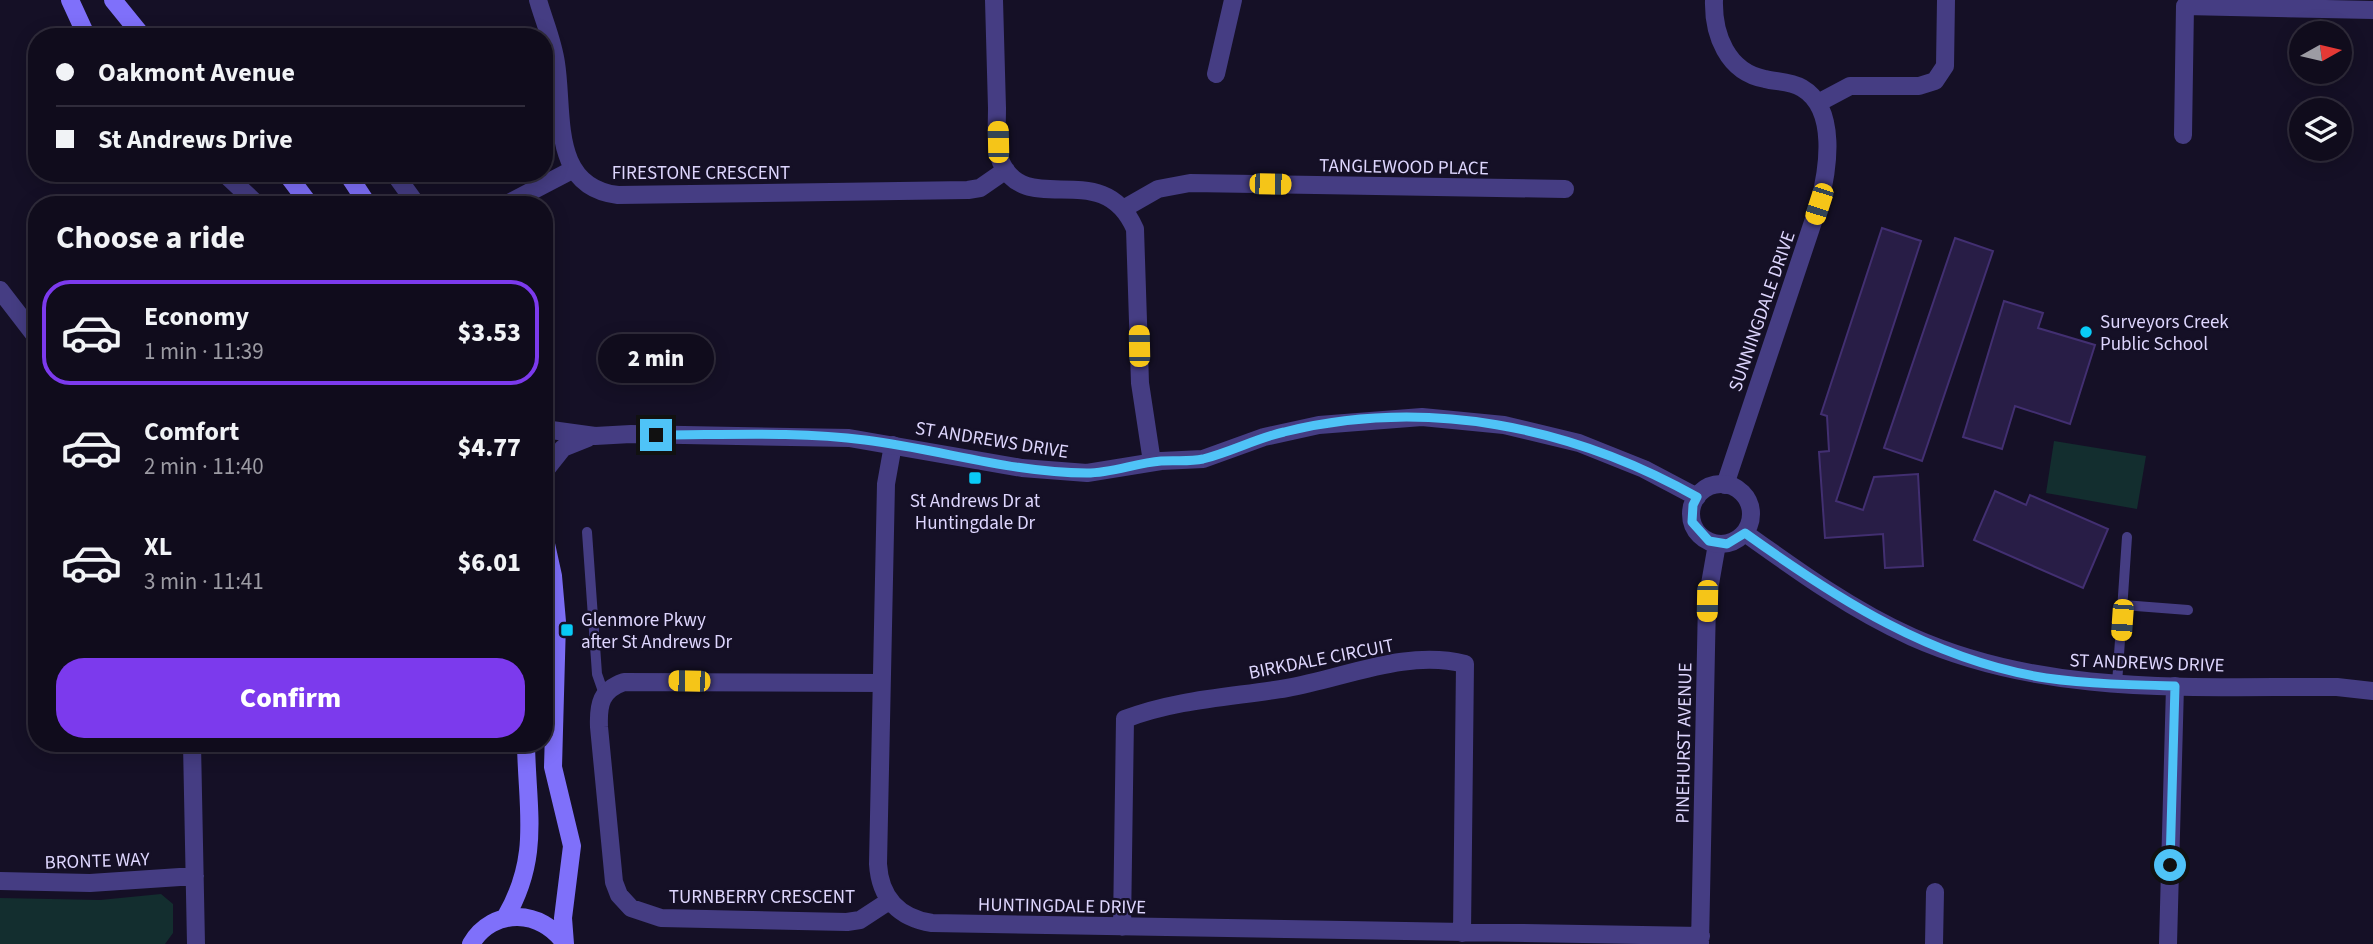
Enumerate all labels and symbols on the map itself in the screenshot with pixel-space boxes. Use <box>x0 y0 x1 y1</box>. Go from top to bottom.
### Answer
north arrow <box>2289 21 2352 84</box>
car <box>988 121 1009 163</box>
street label: TANGLEWOOD PLACE <box>1319 153 1489 182</box>
street label: FIRESTONE CRESCENT <box>612 160 790 187</box>
car <box>1249 173 1292 195</box>
car <box>1803 181 1836 227</box>
street label: SUNNINGDALE DRIVE <box>1722 228 1803 395</box>
place label: Surveyors Creek Public School <box>2100 309 2229 358</box>
marker: Surveyors Creek Public School <box>2078 324 2094 340</box>
car <box>1129 325 1150 367</box>
callout: 2 min <box>598 334 714 382</box>
street label: ST ANDREWS DRIVE <box>913 415 1070 466</box>
route end <box>640 419 672 451</box>
marker: St Andrews Dr at Huntingdale Dr <box>967 470 983 486</box>
place label: St Andrews Dr at Huntingdale Dr <box>910 488 1041 537</box>
car <box>1697 580 1718 622</box>
car <box>2111 598 2134 642</box>
place label: Glenmore Pkwy after St Andrews Dr <box>581 607 733 656</box>
marker: Glenmore Pkwy after St Andrews Dr <box>559 622 575 638</box>
street label: BIRKDALE CIRCUIT <box>1246 632 1396 687</box>
street label: ST ANDREWS DRIVE <box>2069 647 2225 680</box>
street label: PINEHURST AVENUE <box>1670 662 1699 824</box>
car <box>668 670 711 692</box>
street label: BRONTE WAY <box>44 846 151 877</box>
route start <box>2154 849 2186 881</box>
street label: TURNBERRY CRESCENT <box>669 884 855 911</box>
street label: HUNTINGDALE DRIVE <box>978 892 1146 921</box>

